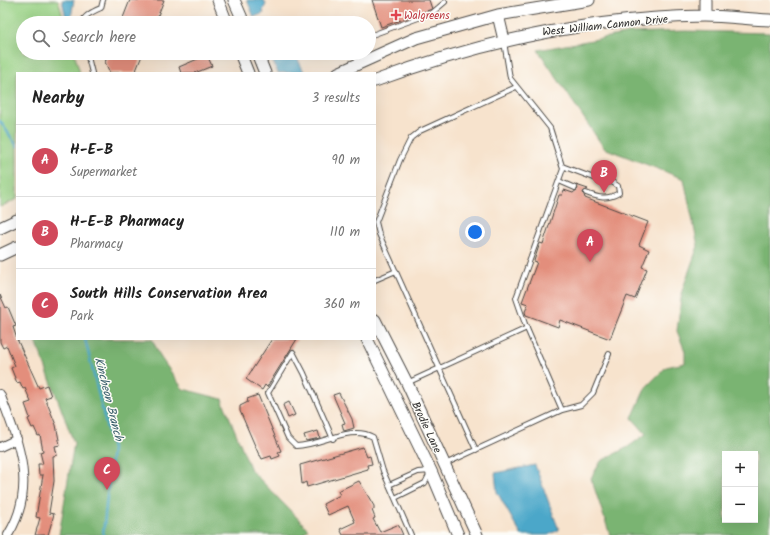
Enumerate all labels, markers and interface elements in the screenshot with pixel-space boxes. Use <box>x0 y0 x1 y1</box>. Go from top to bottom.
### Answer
place label: Walgreens <box>404 7 450 25</box>
marker: Walgreens <box>391 10 401 20</box>
street label: West William Cannon Drive <box>541 10 669 42</box>
search box <box>16 16 376 60</box>
text: Search here <box>62 26 136 50</box>
icon: search <box>30 27 52 49</box>
text: Nearby <box>32 85 84 112</box>
text: 3 results <box>312 88 360 109</box>
text: H-E-B <box>70 138 113 162</box>
text: A <box>41 150 49 171</box>
text: 90 m <box>332 150 360 171</box>
pin: B <box>591 160 617 193</box>
text: Supermarket <box>70 162 137 183</box>
text: H-E-B Pharmacy <box>70 210 184 234</box>
text: B <box>41 222 49 243</box>
text: 110 m <box>330 222 360 243</box>
your location <box>465 222 485 242</box>
pin: A <box>577 229 603 262</box>
text: Pharmacy <box>70 234 123 255</box>
text: South Hills Conservation Area <box>70 282 267 306</box>
text: C <box>41 294 49 315</box>
text: 360 m <box>323 294 360 315</box>
text: Park <box>70 306 94 327</box>
water label: Kincheon Branch <box>89 355 128 444</box>
street label: Brodie Lane <box>406 399 446 456</box>
map controls <box>722 451 758 523</box>
button: + <box>722 451 758 487</box>
pin: C <box>94 457 120 490</box>
button: − <box>722 487 758 523</box>

